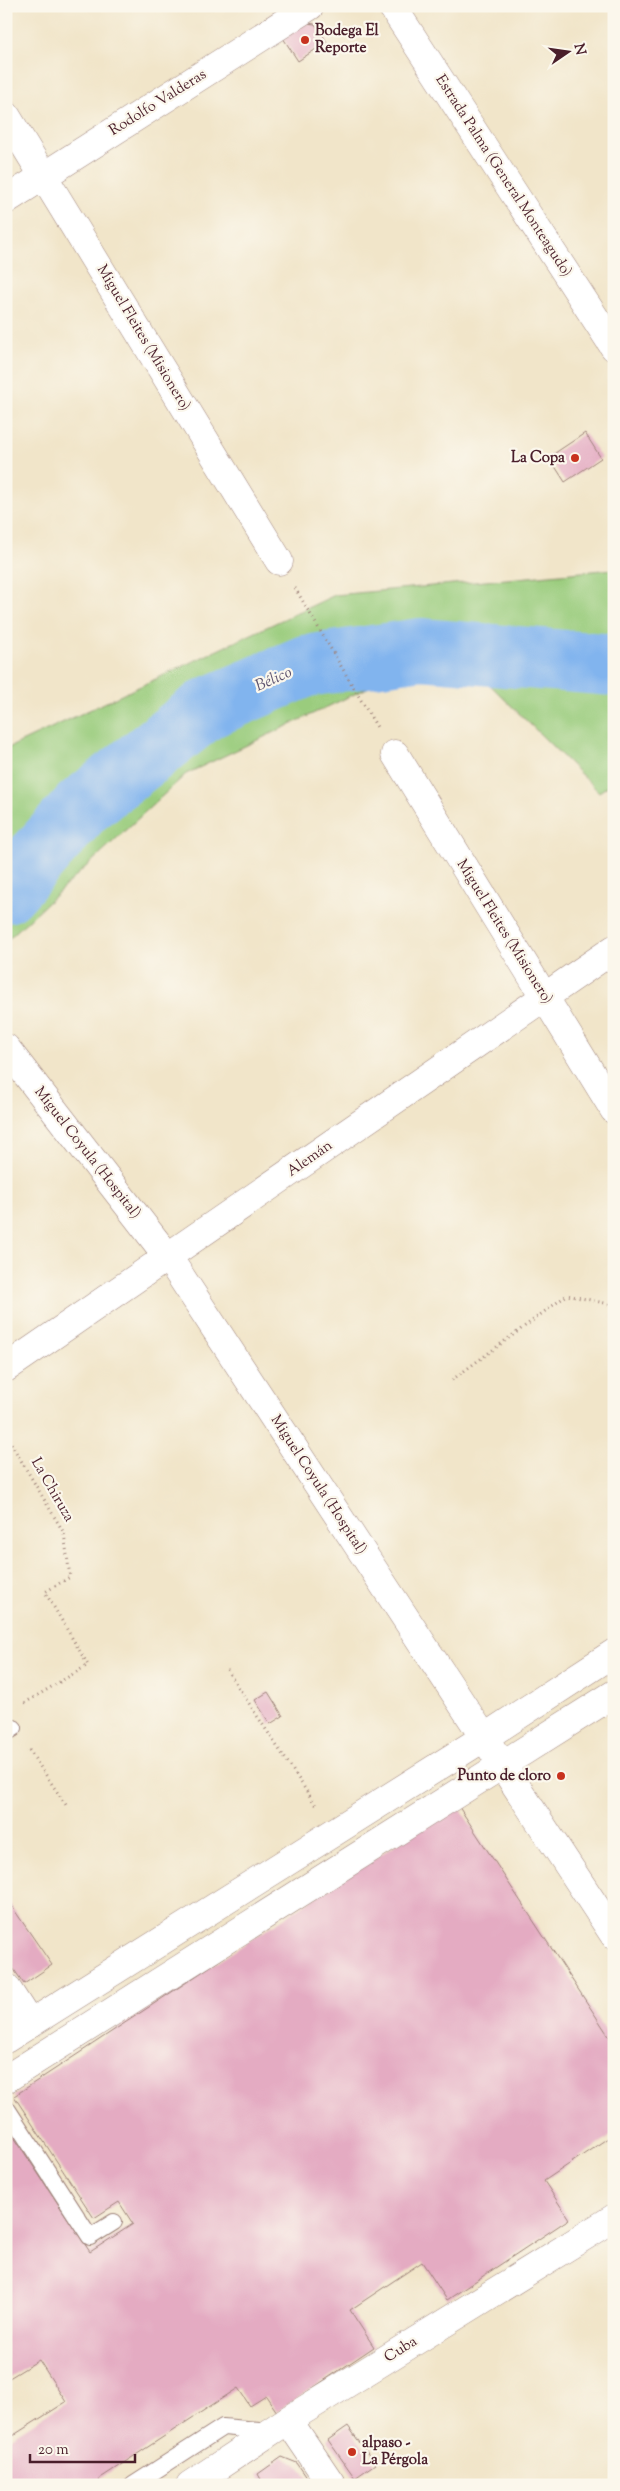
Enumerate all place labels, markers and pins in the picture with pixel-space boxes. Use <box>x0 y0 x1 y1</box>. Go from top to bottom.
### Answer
place label: Bodega El Reporte <box>315 21 379 59</box>
marker: Bodega El Reporte <box>299 34 311 46</box>
place label: La Copa <box>511 448 565 469</box>
marker: La Copa <box>569 452 581 464</box>
place label: Punto de cloro <box>458 1766 551 1787</box>
marker: Punto de cloro <box>555 1770 567 1782</box>
place label: alpaso - La Pérgola <box>362 2433 428 2471</box>
marker: alpaso - La Pérgola <box>346 2446 358 2458</box>

